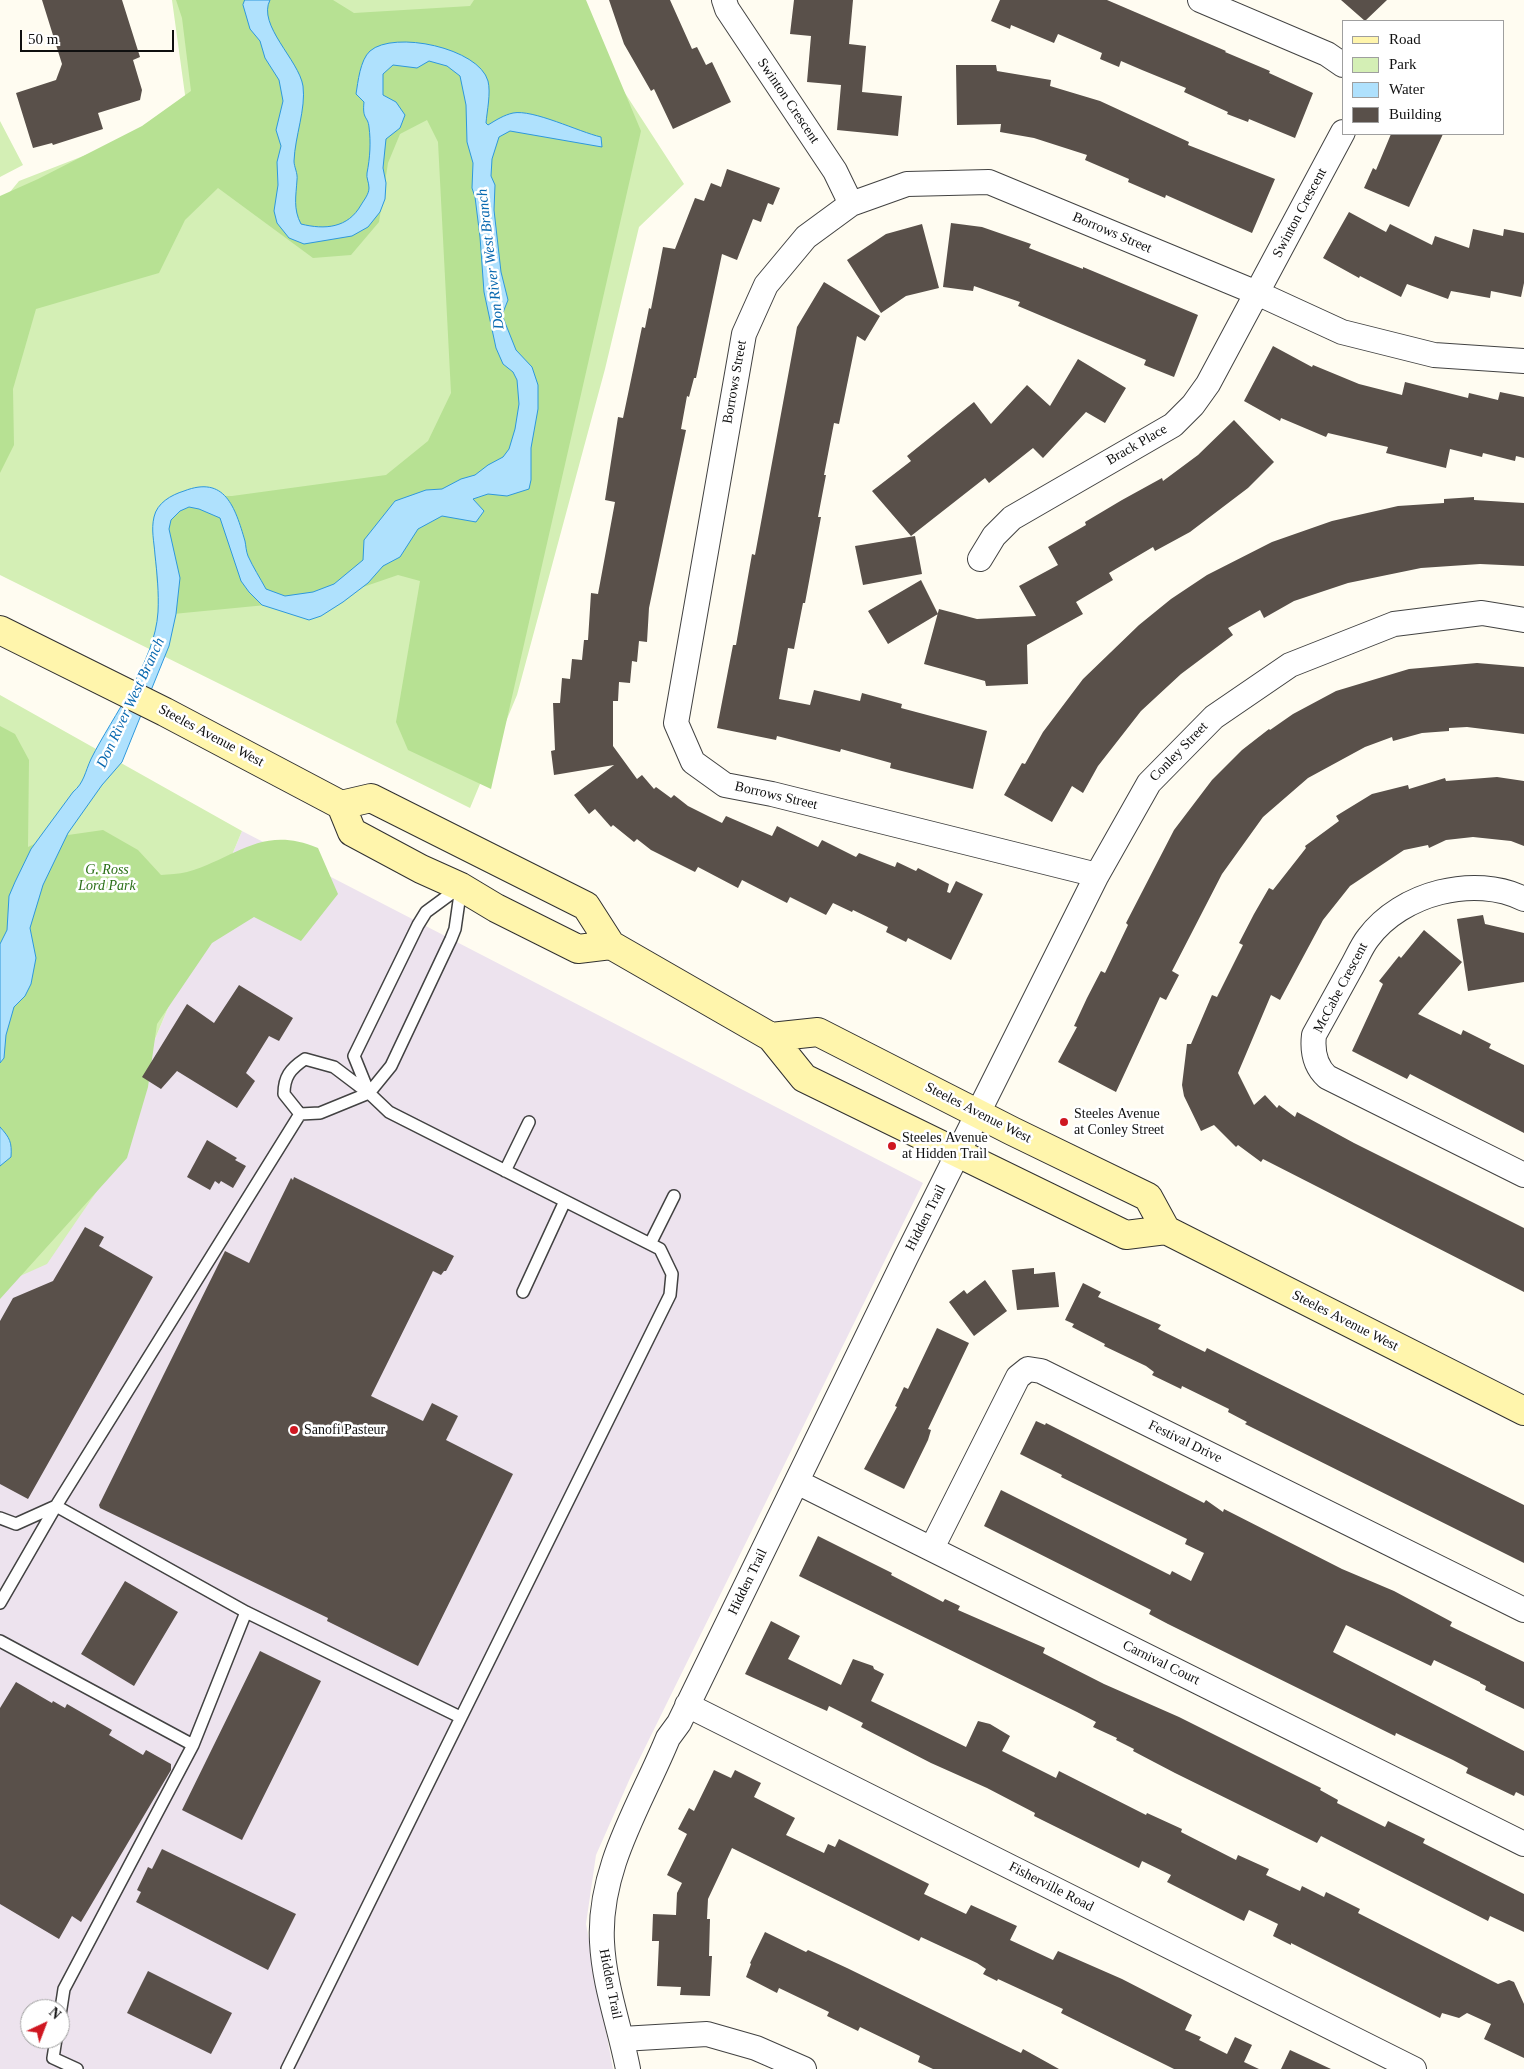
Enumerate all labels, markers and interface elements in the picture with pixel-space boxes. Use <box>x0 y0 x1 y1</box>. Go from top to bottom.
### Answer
scale bar <box>22 20 176 52</box>
legend <box>1342 20 1504 135</box>
text: 50 m <box>28 31 58 47</box>
text: Road <box>1389 31 1421 47</box>
street label: Swinton Crescent <box>753 55 823 147</box>
text: Park <box>1389 56 1417 72</box>
text: Water <box>1389 81 1424 97</box>
text: Building <box>1389 106 1442 122</box>
street label: Swinton Crescent <box>1269 165 1331 261</box>
water label: Don River West Branch <box>473 188 509 330</box>
street label: Borrows Street <box>1070 209 1154 257</box>
street label: Borrows Street <box>719 339 751 425</box>
street label: Brack Place <box>1104 421 1170 469</box>
water label: Don River West Branch <box>93 635 169 771</box>
street label: Steeles Avenue West <box>155 701 267 771</box>
street label: Conley Street <box>1146 719 1212 785</box>
street label: Borrows Street <box>733 778 819 814</box>
park label: G. Ross Lord Park <box>78 862 136 894</box>
street label: McCabe Crescent <box>1310 940 1372 1036</box>
street label: Steeles Avenue West <box>922 1079 1034 1147</box>
place label: Steeles Avenue at Conley Street <box>1074 1106 1164 1138</box>
marker: Steeles Avenue at Conley Street <box>1058 1116 1070 1128</box>
place label: Steeles Avenue at Hidden Trail <box>902 1130 988 1162</box>
marker: Steeles Avenue at Hidden Trail <box>886 1140 898 1152</box>
street label: Hidden Trail <box>902 1182 950 1254</box>
street label: Steeles Avenue West <box>1289 1287 1401 1355</box>
street label: Festival Drive <box>1145 1417 1225 1467</box>
place label: Sanofi Pasteur <box>304 1422 385 1438</box>
marker: Sanofi Pasteur <box>288 1424 300 1436</box>
street label: Hidden Trail <box>725 1546 771 1618</box>
street label: Carnival Court <box>1120 1637 1202 1689</box>
street label: Fisherville Road <box>1006 1858 1096 1916</box>
street label: Hidden Trail <box>595 1947 625 2021</box>
north arrow <box>20 1999 70 2049</box>
text: N <box>46 2004 64 2022</box>

